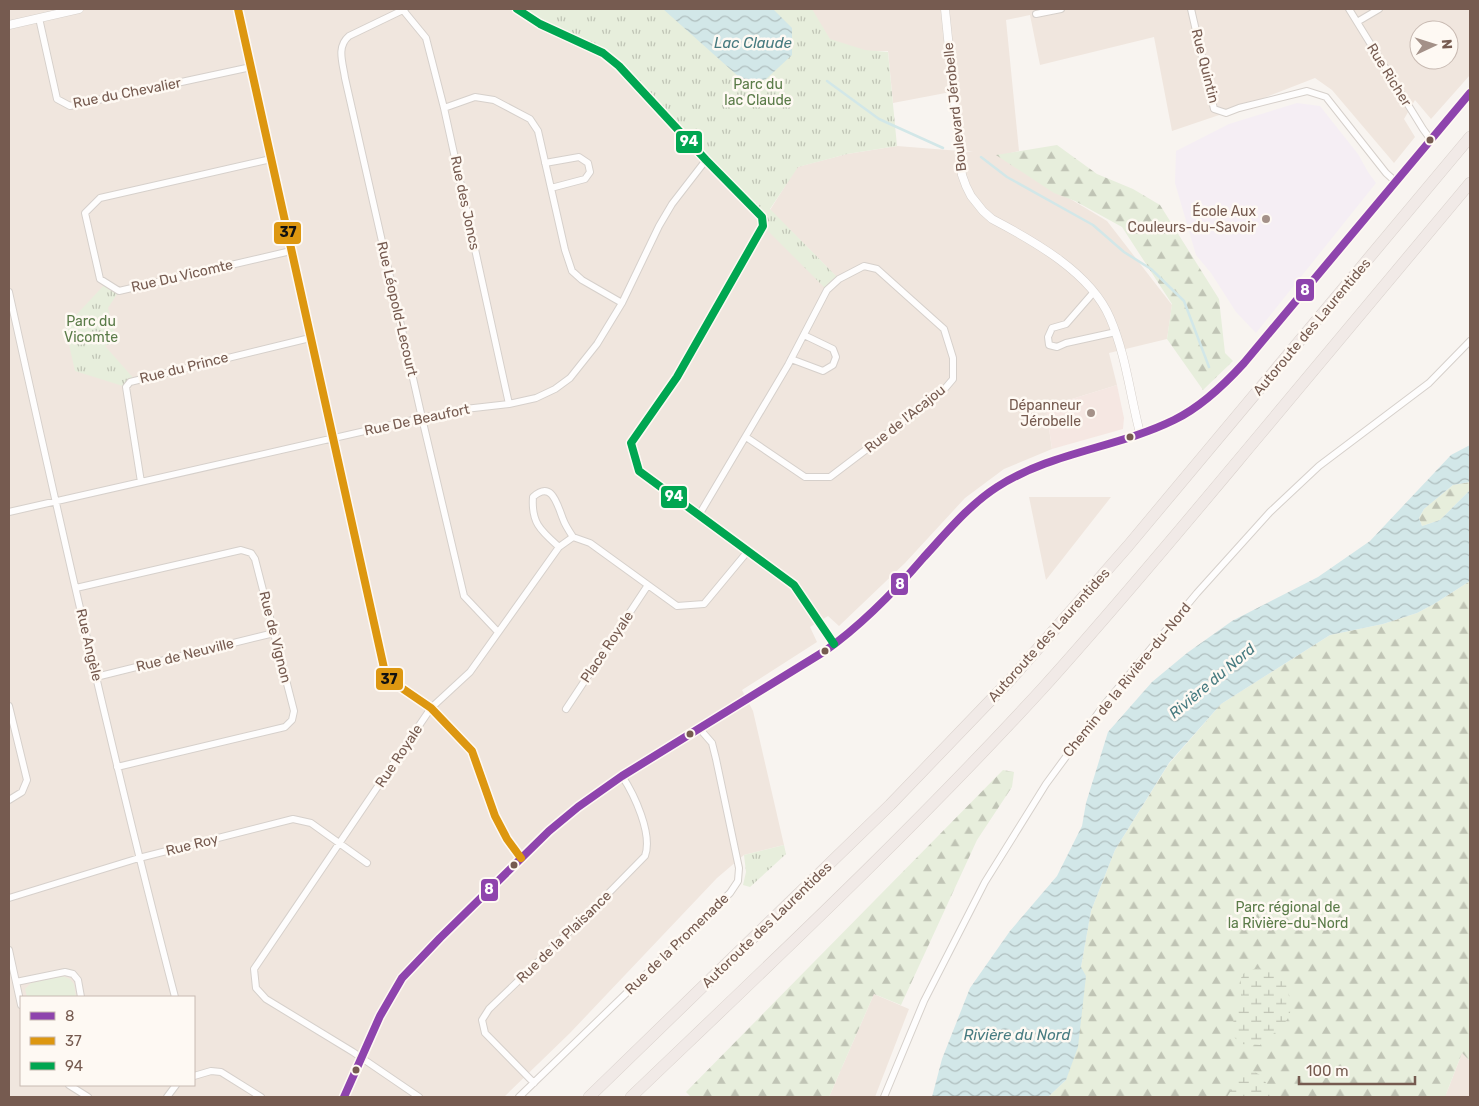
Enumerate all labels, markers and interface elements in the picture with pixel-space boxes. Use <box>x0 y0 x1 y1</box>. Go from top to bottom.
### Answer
north arrow <box>1409 20 1459 70</box>
street label: Rue Quintin <box>1188 27 1222 105</box>
water label: Lac Claude <box>714 34 793 52</box>
text: N <box>1438 39 1455 50</box>
street label: Rue Richer <box>1363 40 1415 110</box>
street label: Boulevard Jérobelle <box>940 41 970 172</box>
street label: Rue du Chevalier <box>72 74 183 112</box>
park label: Parc du lac Claude <box>724 76 792 109</box>
line badge: 94 <box>675 130 703 154</box>
text: 94 <box>680 133 699 150</box>
unlabelled marker <box>1425 135 1435 145</box>
street label: Rue des Joncs <box>447 154 483 252</box>
place label: École Aux Couleurs-du-Savoir <box>1128 202 1257 236</box>
marker: École Aux Couleurs-du-Savoir <box>1260 213 1272 225</box>
line badge: 37 <box>273 221 302 245</box>
text: 37 <box>279 224 297 241</box>
street label: Rue Léopold-Lecourt <box>373 240 421 379</box>
street label: Autoroute des Laurentides <box>1250 255 1374 399</box>
street label: Rue Du Vicomte <box>129 256 235 296</box>
line badge: 8 <box>1295 278 1315 302</box>
text: 8 <box>1300 282 1310 299</box>
park label: Parc du Vicomte <box>64 313 118 346</box>
street label: Rue du Prince <box>138 349 230 387</box>
street label: Rue de l'Acajou <box>861 381 949 457</box>
place label: Dépanneur Jérobelle <box>1009 397 1082 430</box>
street label: Rue De Beaufort <box>363 400 472 439</box>
marker: Dépanneur Jérobelle <box>1085 407 1097 419</box>
unlabelled marker <box>1125 432 1135 442</box>
line badge: 94 <box>660 485 688 509</box>
text: 94 <box>665 488 684 505</box>
street label: Autoroute des Laurentides <box>984 565 1114 705</box>
line badge: 8 <box>890 572 909 596</box>
text: 8 <box>895 576 905 593</box>
street label: Rue de Vignon <box>255 589 295 685</box>
street label: Chemin de la Rivière-du-Nord <box>1059 599 1195 761</box>
street label: Rue Angèle <box>72 607 106 683</box>
street label: Place Royale <box>577 608 637 686</box>
street label: Rue de Neuville <box>134 635 236 675</box>
water label: Rivière du Nord <box>1165 639 1260 722</box>
unlabelled marker <box>820 646 830 656</box>
line badge: 37 <box>375 667 404 691</box>
text: 37 <box>380 671 398 688</box>
street label: Rue Royale <box>372 721 426 791</box>
unlabelled marker <box>685 729 695 739</box>
street label: Rue Roy <box>164 830 220 860</box>
street label: Autoroute des Laurentides <box>699 858 835 992</box>
unlabelled marker <box>509 860 519 870</box>
line badge: 8 <box>480 878 499 902</box>
text: 8 <box>484 881 494 898</box>
street label: Rue de la Plaisance <box>513 887 615 987</box>
street label: Rue de la Promenade <box>621 890 733 998</box>
park label: Parc régional de la Rivière-du-Nord <box>1228 899 1348 932</box>
legend <box>20 996 195 1086</box>
text: 8 <box>65 1007 75 1025</box>
water label: Rivière du Nord <box>964 1026 1071 1044</box>
text: 37 <box>65 1032 82 1050</box>
scale bar <box>1299 1054 1415 1086</box>
text: 94 <box>65 1057 83 1075</box>
text: 100 m <box>1306 1062 1348 1080</box>
unlabelled marker <box>351 1065 361 1075</box>

